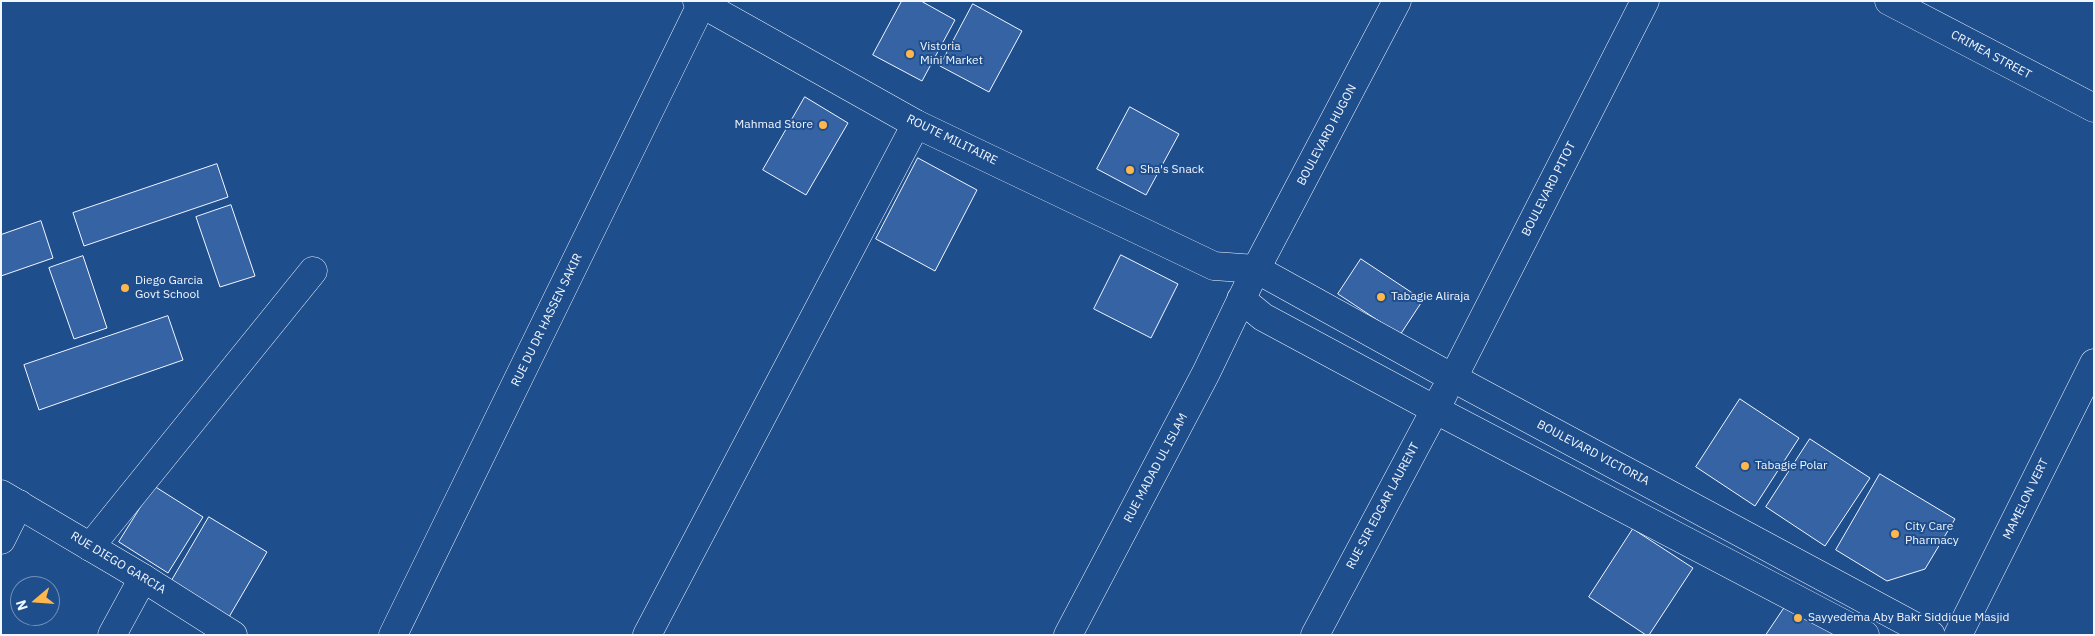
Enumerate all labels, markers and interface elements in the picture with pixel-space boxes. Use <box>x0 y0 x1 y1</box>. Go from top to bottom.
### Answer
street label: CRIMEA STREET <box>1948 28 2034 82</box>
place label: Vistoria Mini Market <box>920 40 983 68</box>
marker: Vistoria Mini Market <box>904 48 916 60</box>
street label: BOULEVARD HUGON <box>1294 82 1360 188</box>
street label: ROUTE MILITAIRE <box>904 112 1000 168</box>
place label: Mahmad Store <box>735 118 813 132</box>
marker: Mahmad Store <box>817 119 829 131</box>
street label: BOULEVARD PITOT <box>1519 139 1579 239</box>
place label: Sha's Snack <box>1140 163 1204 177</box>
marker: Sha's Snack <box>1124 164 1136 176</box>
street label: RUE DU DR HASSEN SAKIR <box>508 251 586 389</box>
place label: Diego Garcia Govt School <box>135 274 203 302</box>
marker: Diego Garcia Govt School <box>119 282 131 294</box>
place label: Tabagie Aliraja <box>1391 290 1470 304</box>
marker: Tabagie Aliraja <box>1375 291 1387 303</box>
street label: RUE MADAD UL ISLAM <box>1121 411 1191 525</box>
street label: BOULEVARD VICTORIA <box>1534 417 1652 489</box>
street label: RUE SIR EDGAR LAURENT <box>1343 440 1423 572</box>
street label: MAMELON VERT <box>2000 456 2052 542</box>
place label: Tabagie Polar <box>1755 459 1827 473</box>
marker: Tabagie Polar <box>1739 460 1751 472</box>
place label: City Care Pharmacy <box>1905 520 1959 548</box>
marker: City Care Pharmacy <box>1889 528 1901 540</box>
street label: RUE DIEGO GARCIA <box>68 529 168 597</box>
north arrow <box>10 576 60 626</box>
text: N <box>12 598 32 613</box>
place label: Sayyedema Aby Bakr Siddique Masjid <box>1808 611 2009 625</box>
marker: Sayyedema Aby Bakr Siddique Masjid <box>1792 612 1804 624</box>

